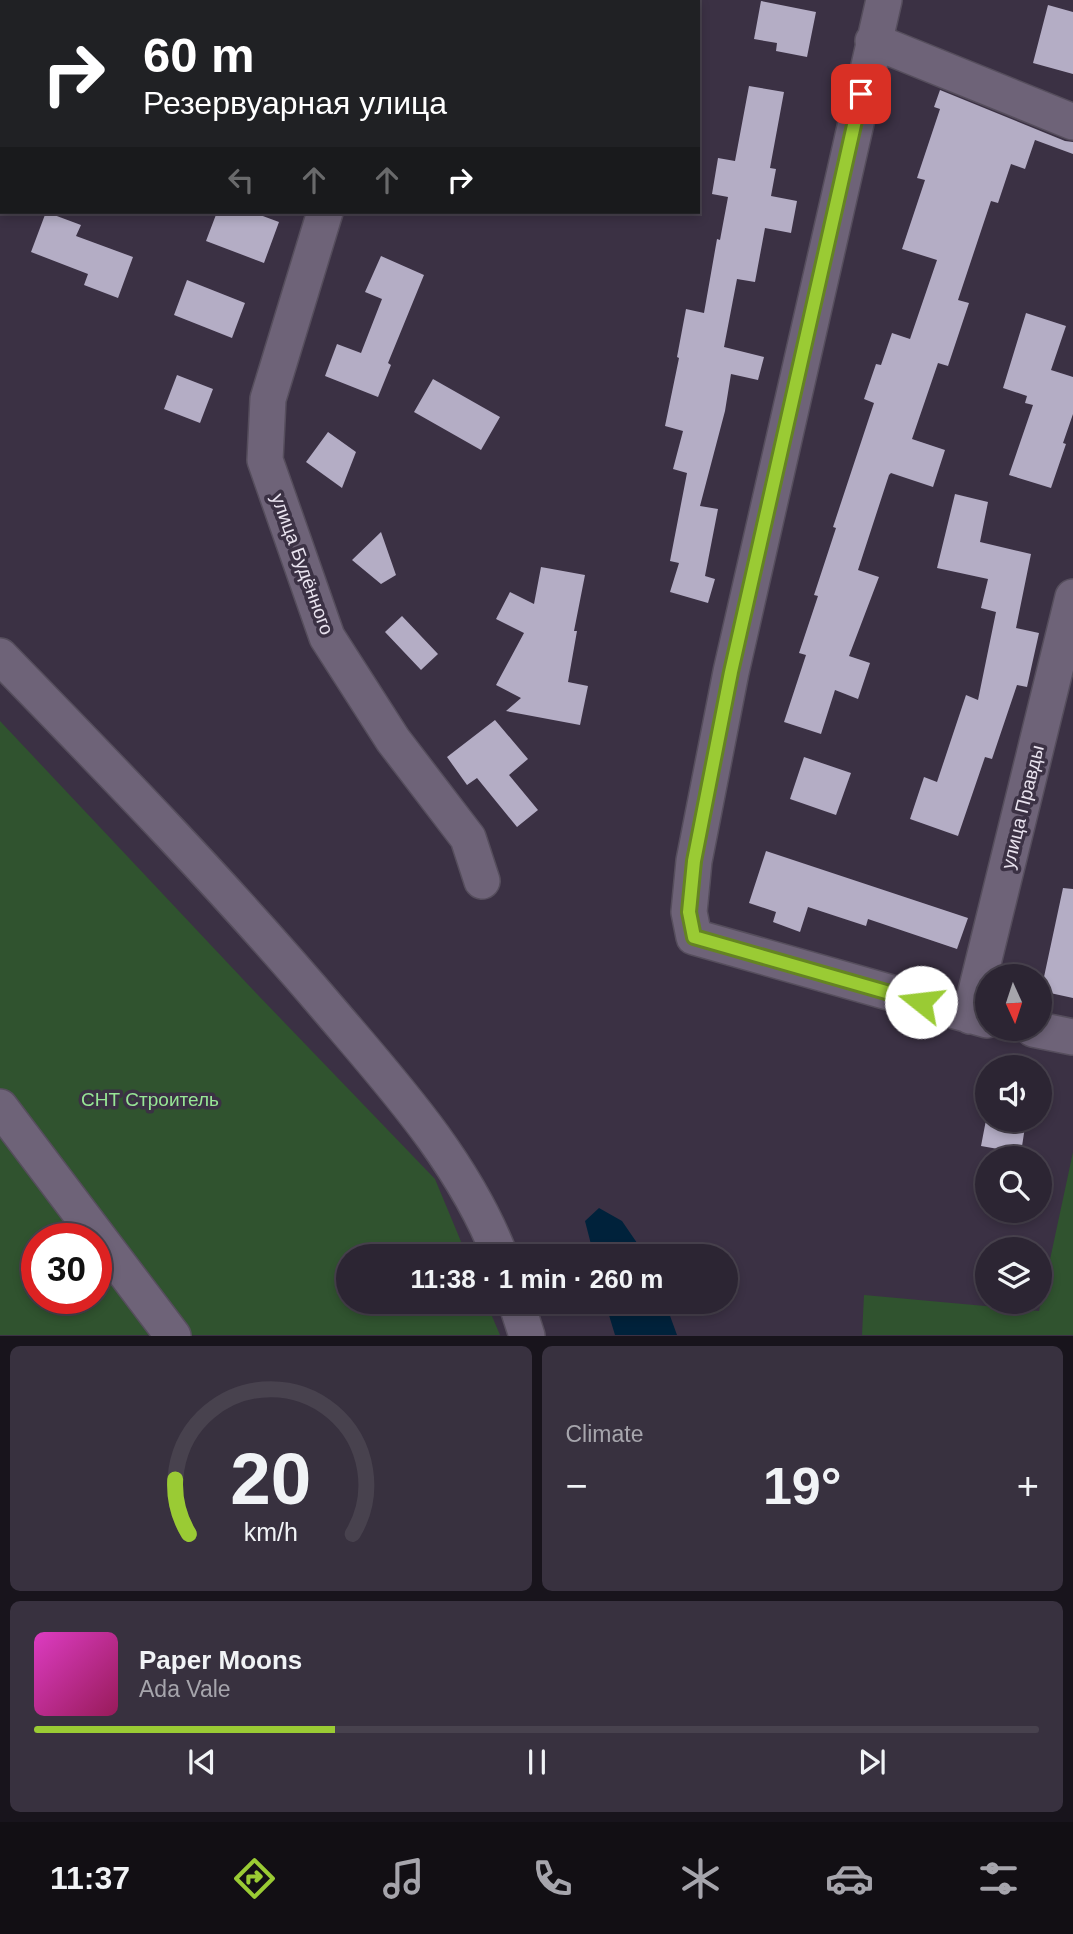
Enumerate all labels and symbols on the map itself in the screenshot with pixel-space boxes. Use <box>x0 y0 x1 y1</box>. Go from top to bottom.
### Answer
pin <box>831 64 891 124</box>
street label: улица Будённого <box>267 491 338 638</box>
street label: улица Правды <box>997 743 1048 871</box>
north arrow <box>975 964 1052 1041</box>
position arrow <box>884 965 958 1039</box>
park label: СНТ Строитель <box>81 1089 219 1110</box>
speed limit sign: 30 <box>21 1223 112 1314</box>

